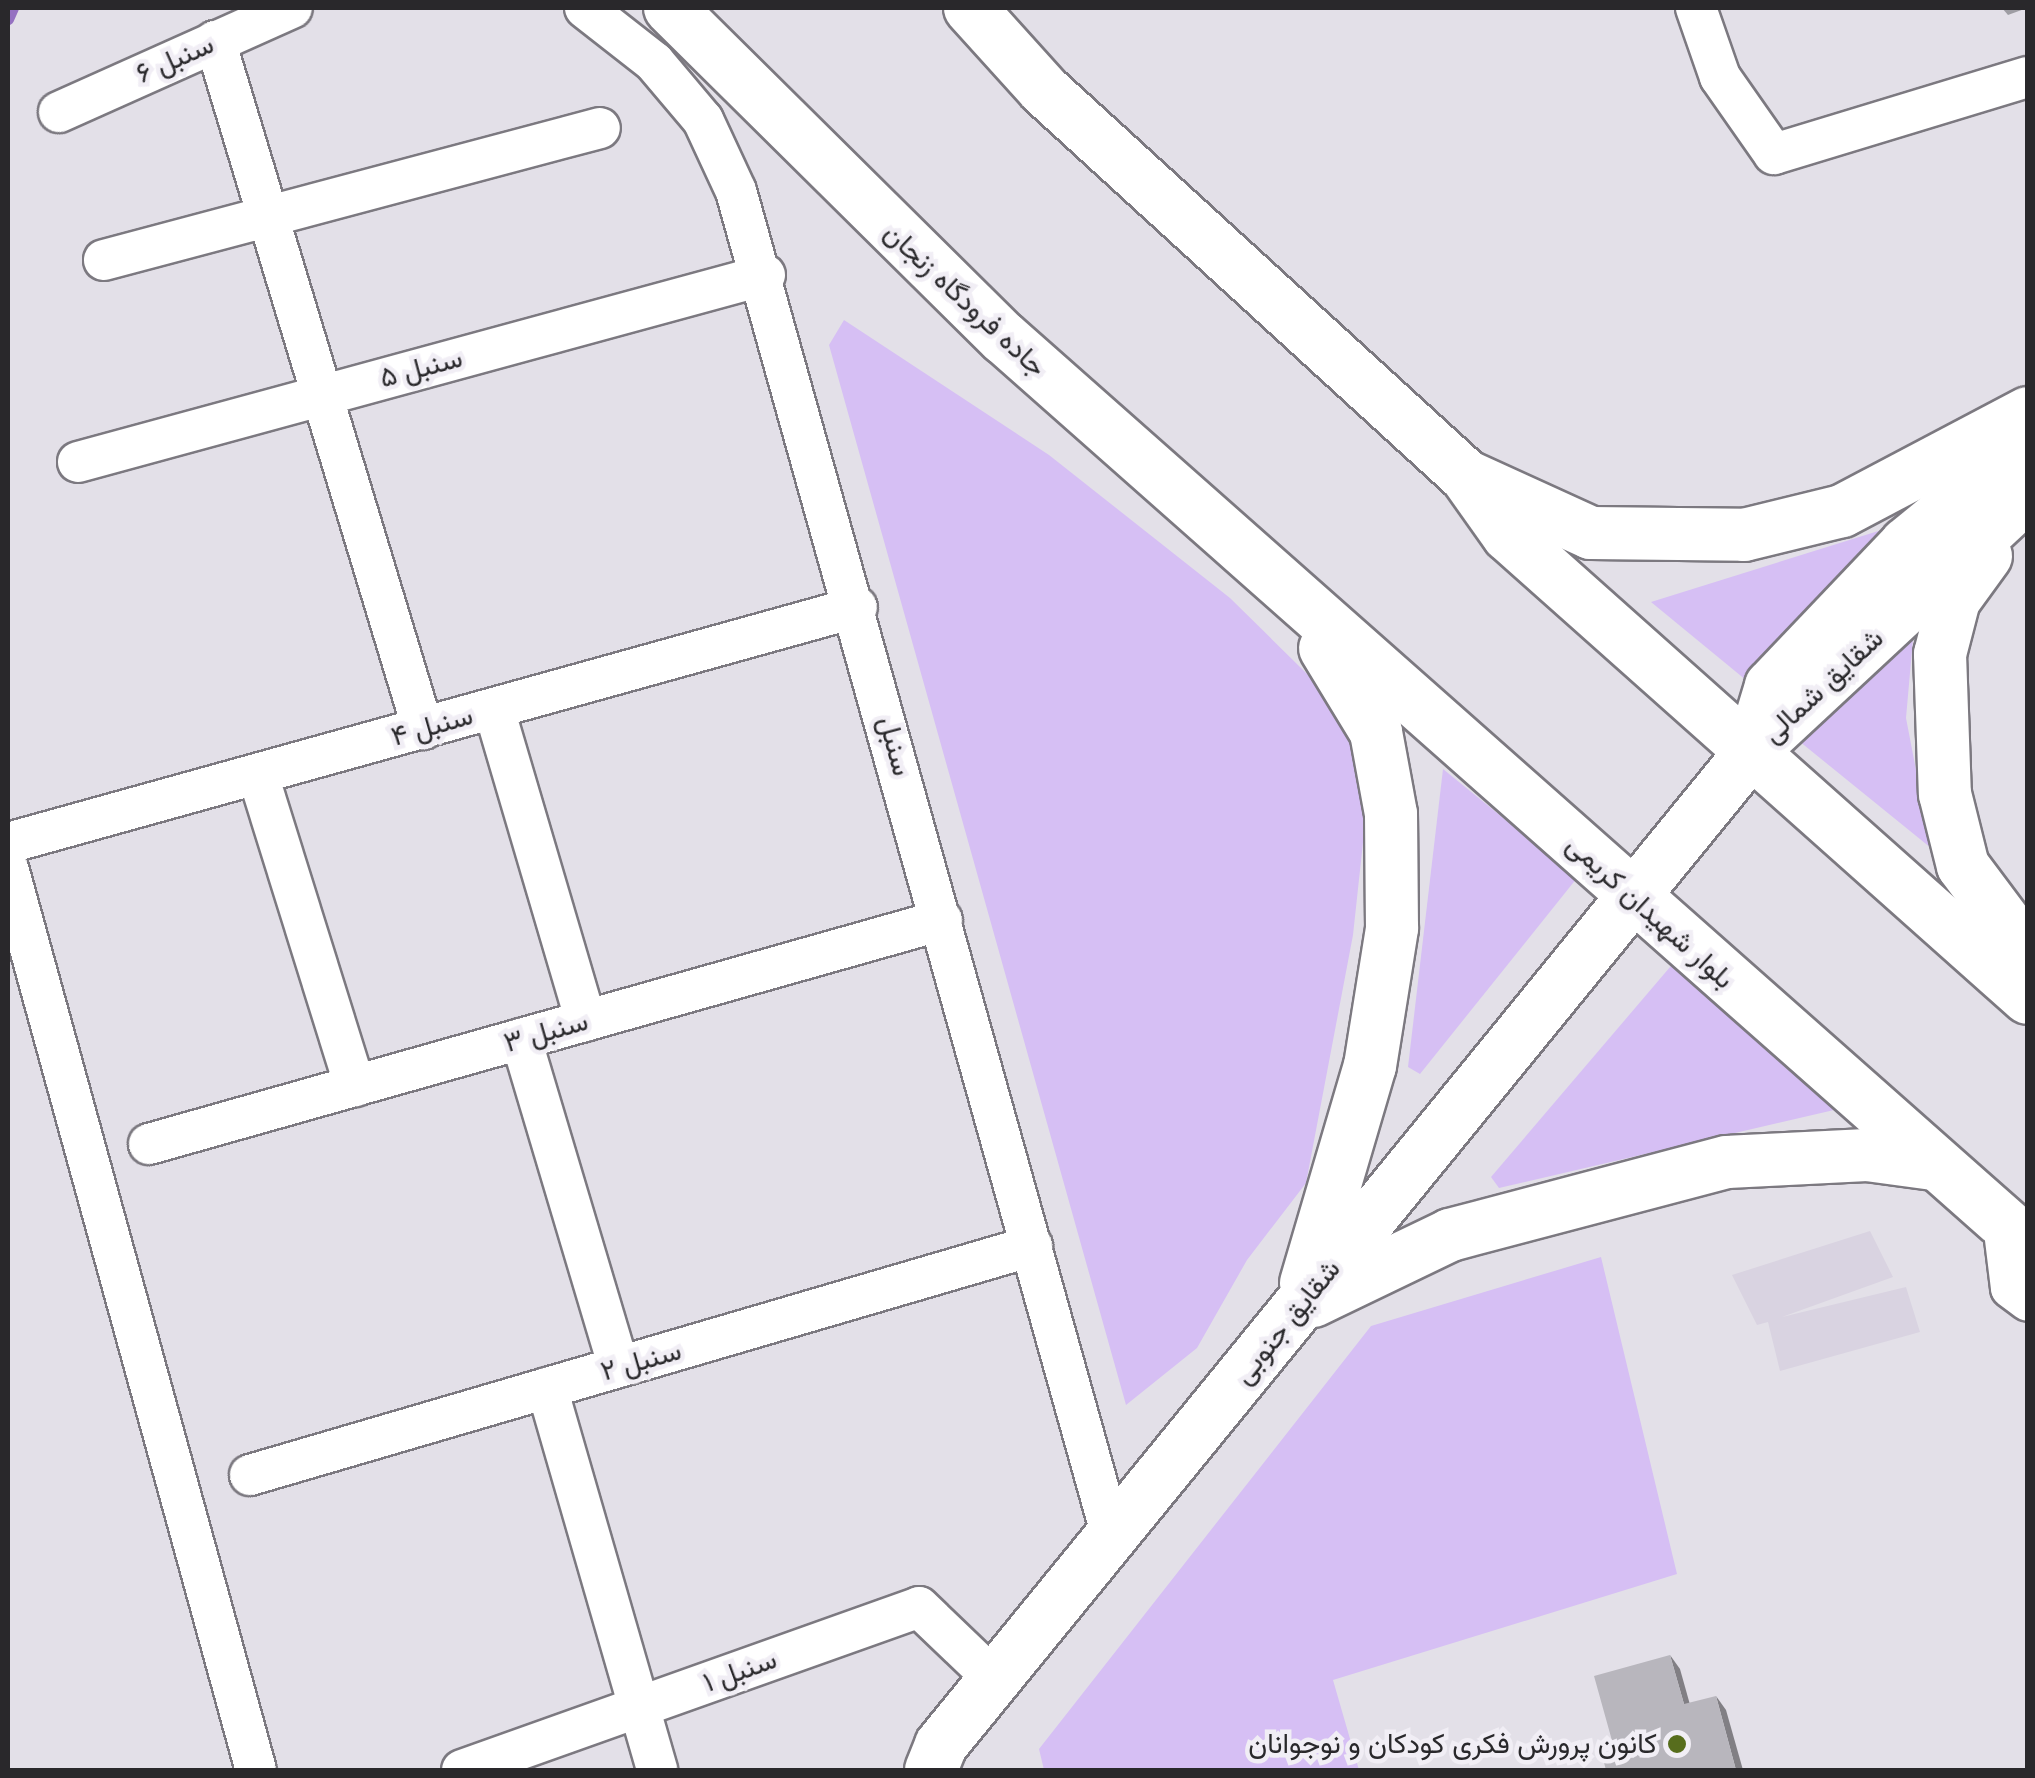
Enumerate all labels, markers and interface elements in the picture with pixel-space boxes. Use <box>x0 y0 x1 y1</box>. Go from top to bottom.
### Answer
street label: سنبل ۶ <box>131 27 219 91</box>
street label: جاده فرودگاه زنجان <box>877 216 1053 384</box>
street label: سنبل ۵ <box>376 341 466 395</box>
street label: شقایق شمالی <box>1756 622 1890 750</box>
street label: سنبل ۴ <box>387 698 477 754</box>
street label: سنبل <box>871 713 919 779</box>
street label: بلوار شهیدان کریمی <box>1559 828 1741 996</box>
street label: سنبل ۳ <box>500 1004 592 1060</box>
street label: شقایق جنوبی <box>1226 1253 1348 1391</box>
street label: سنبل ۲ <box>597 1334 685 1388</box>
street label: سنبل ۱ <box>699 1642 781 1700</box>
place label: کانون پرورش فکری کودکان و نوجوانان <box>1248 1727 1657 1761</box>
marker: کانون پرورش فکری کودکان و نوجوانان <box>1666 1733 1688 1755</box>

